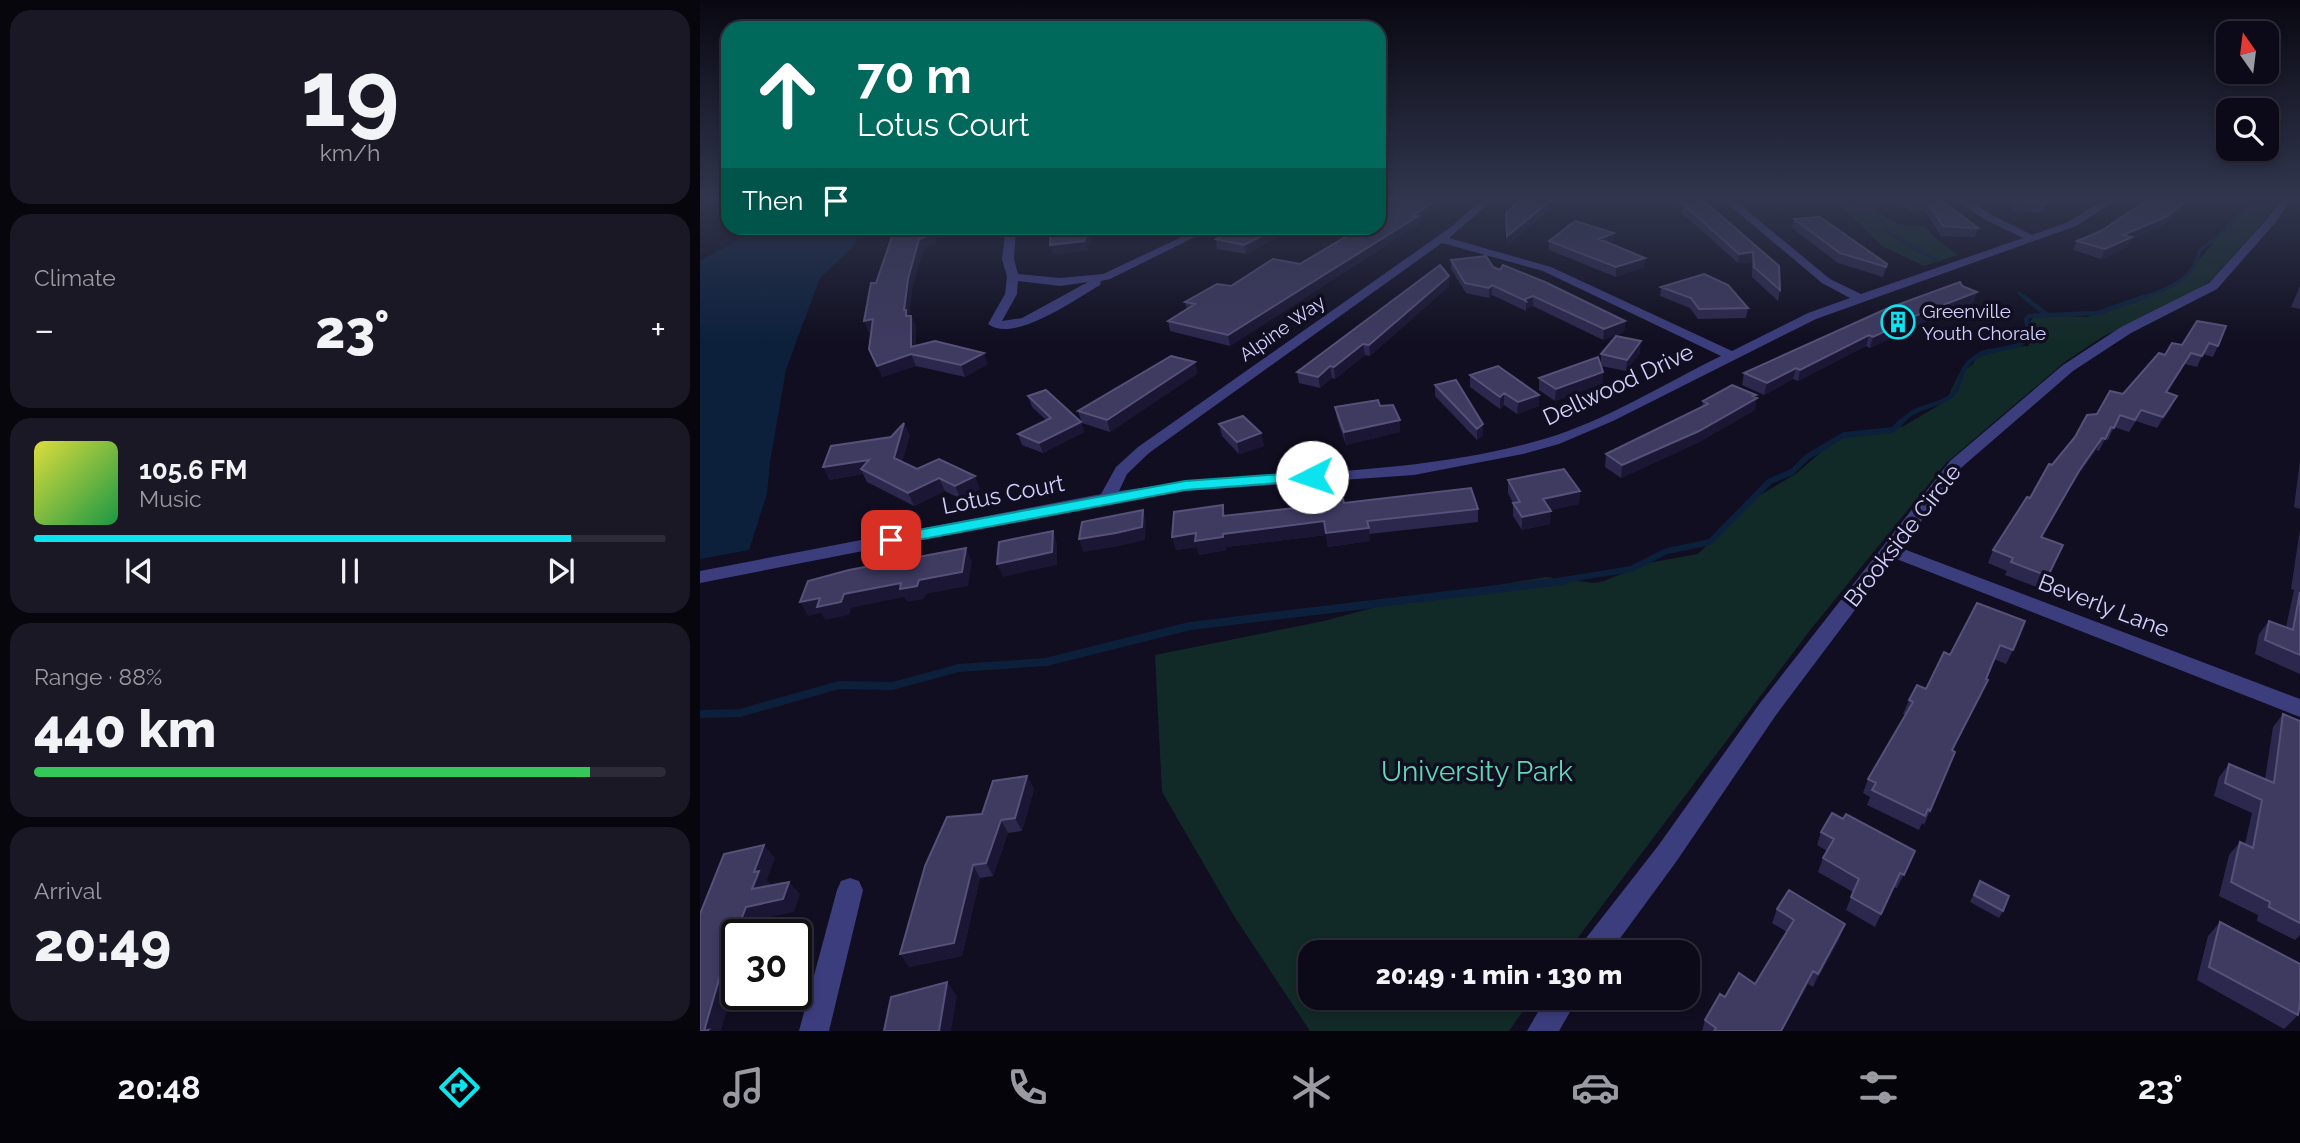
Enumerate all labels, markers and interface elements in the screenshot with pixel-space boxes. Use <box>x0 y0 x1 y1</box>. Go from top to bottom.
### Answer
north arrow <box>2216 21 2278 84</box>
map controls <box>2216 21 2279 161</box>
text: 19 <box>301 40 399 147</box>
text: 70 m <box>857 47 972 104</box>
icon: ahead <box>742 49 833 140</box>
button: search <box>2216 98 2279 161</box>
text: Lotus Court <box>857 106 1029 143</box>
text: km/h <box>320 139 380 166</box>
icon: arrive <box>817 182 855 220</box>
text: Then <box>742 186 803 216</box>
text: Climate <box>34 264 116 291</box>
street label: Alpine Way <box>1235 290 1329 366</box>
text: 23° <box>315 299 389 360</box>
place label: Greenville Youth Chorale <box>1922 300 2046 344</box>
building icon: Greenville Youth Chorale <box>1879 303 1917 341</box>
text: − <box>34 307 54 352</box>
text: + <box>650 307 666 352</box>
street label: Dellwood Drive <box>1539 337 1697 431</box>
position arrow <box>1275 440 1349 514</box>
text: 105.6 FM <box>139 455 248 485</box>
street label: Brookside Circle <box>1838 458 1966 612</box>
street label: Lotus Court <box>940 469 1067 519</box>
text: Music <box>139 485 202 512</box>
pin <box>861 510 921 570</box>
icon: arrive <box>872 521 910 559</box>
icon: previous <box>120 552 158 590</box>
icon: pause <box>331 552 369 590</box>
icon: next <box>542 552 580 590</box>
street label: Beverly Lane <box>2035 568 2173 642</box>
text: Range · 88% <box>34 663 162 690</box>
text: 440 km <box>34 698 216 759</box>
park label: University Park <box>1381 755 1573 788</box>
text: Arrival <box>34 877 101 904</box>
text: 20:49 <box>34 912 171 973</box>
speed limit sign: 30 <box>721 919 812 1010</box>
text: 20:49 · 1 min · 130 m <box>1376 960 1622 990</box>
icon: directions <box>435 1063 484 1112</box>
icon: music <box>719 1063 768 1112</box>
icon: phone <box>1003 1063 1052 1112</box>
icon: climate <box>1287 1063 1336 1112</box>
icon: car <box>1571 1063 1620 1112</box>
icon: filters <box>1854 1063 1903 1112</box>
text: 20:48 <box>117 1069 201 1106</box>
text: 23° <box>2138 1069 2183 1106</box>

